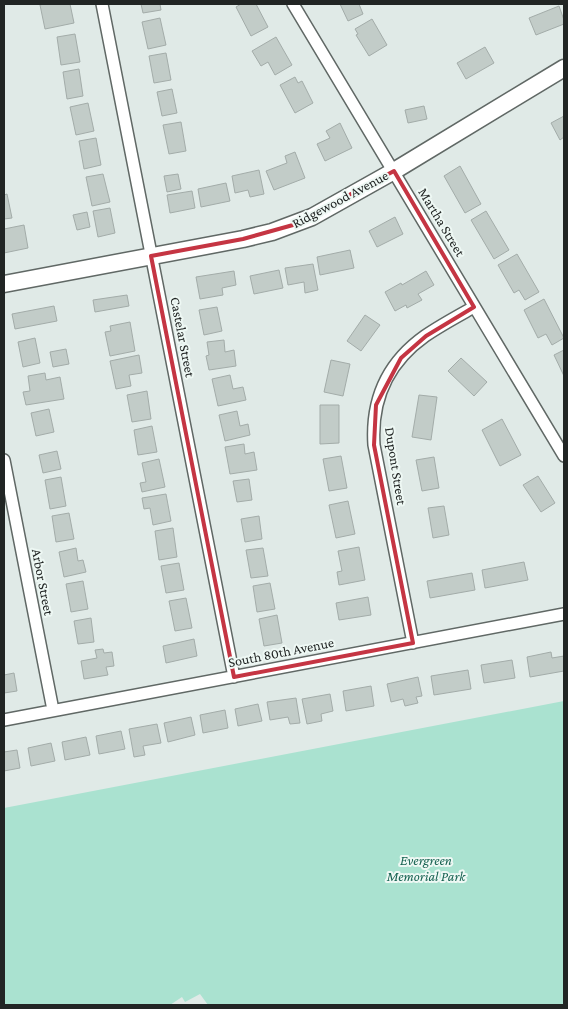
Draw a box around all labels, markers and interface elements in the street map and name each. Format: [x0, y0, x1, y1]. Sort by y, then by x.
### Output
street label: Ridgewood Avenue [289, 167, 391, 231]
street label: Martha Street [415, 185, 469, 259]
street label: Castelar Street [167, 296, 199, 379]
street label: Dupont Street [382, 426, 410, 506]
street label: Arbor Street [29, 547, 57, 617]
street label: South 80th Avenue [227, 634, 335, 670]
park label: Evergreen Memorial Park [386, 852, 466, 884]

